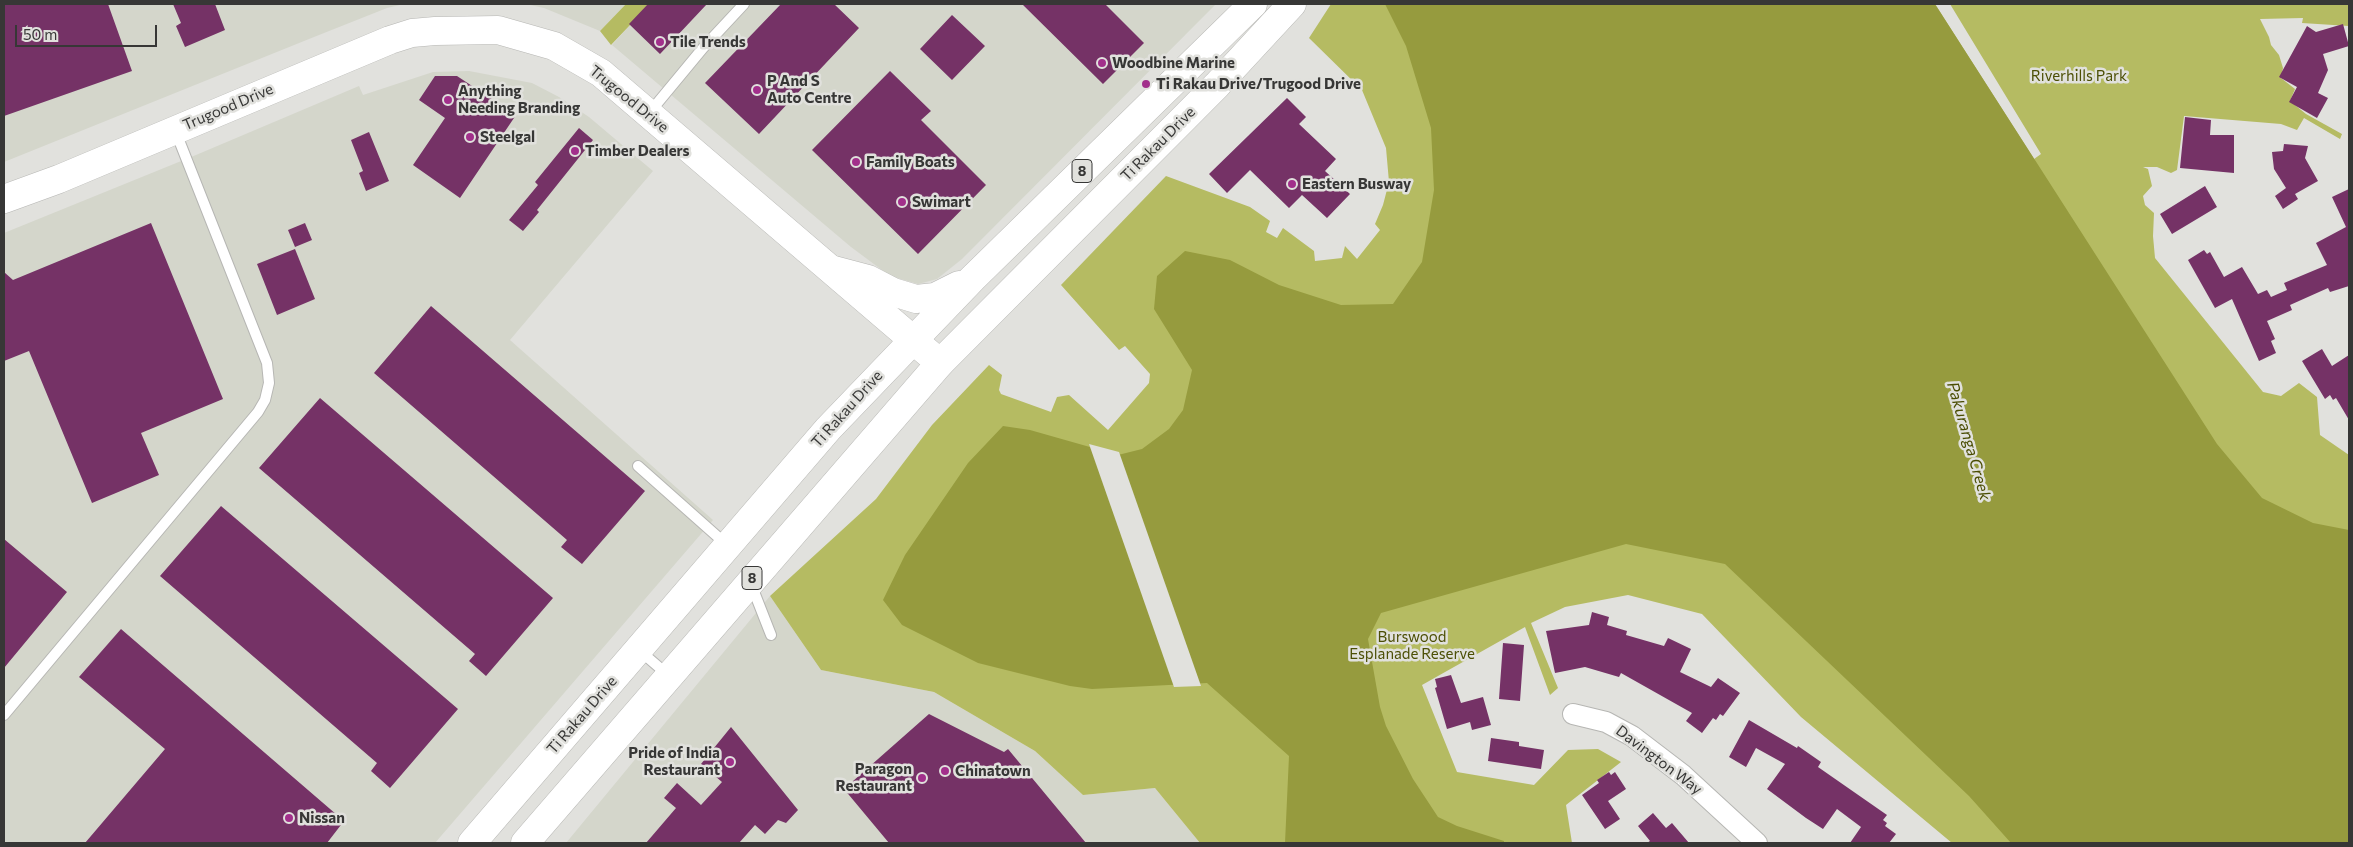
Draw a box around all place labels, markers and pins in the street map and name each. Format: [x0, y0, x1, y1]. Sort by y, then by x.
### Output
place label: Tile Trends [670, 33, 746, 51]
marker: Tile Trends [654, 36, 666, 48]
place label: Woodbine Marine [1112, 54, 1235, 72]
marker: Woodbine Marine [1096, 57, 1108, 69]
place label: P And S Auto Centre [767, 72, 851, 107]
place label: Ti Rakau Drive/Trugood Drive [1156, 75, 1361, 93]
marker: Ti Rakau Drive/Trugood Drive [1140, 78, 1152, 90]
place label: Anything Needing Branding [458, 82, 580, 117]
marker: P And S Auto Centre [751, 84, 763, 96]
marker: Anything Needing Branding [442, 94, 454, 106]
place label: Steelgal [480, 128, 535, 146]
marker: Steelgal [464, 131, 476, 143]
place label: Timber Dealers [585, 142, 690, 160]
marker: Timber Dealers [569, 145, 581, 157]
place label: Family Boats [866, 153, 955, 171]
marker: Family Boats [850, 156, 862, 168]
place label: Eastern Busway [1302, 175, 1411, 193]
marker: Eastern Busway [1286, 178, 1298, 190]
place label: Swimart [912, 193, 971, 211]
marker: Swimart [896, 196, 908, 208]
place label: Pride of India Restaurant [628, 744, 720, 779]
marker: Pride of India Restaurant [724, 756, 736, 768]
place label: Paragon Restaurant [836, 760, 912, 795]
place label: Chinatown [955, 762, 1031, 780]
marker: Chinatown [939, 765, 951, 777]
marker: Paragon Restaurant [916, 772, 928, 784]
place label: Nissan [299, 809, 345, 827]
marker: Nissan [283, 812, 295, 824]

